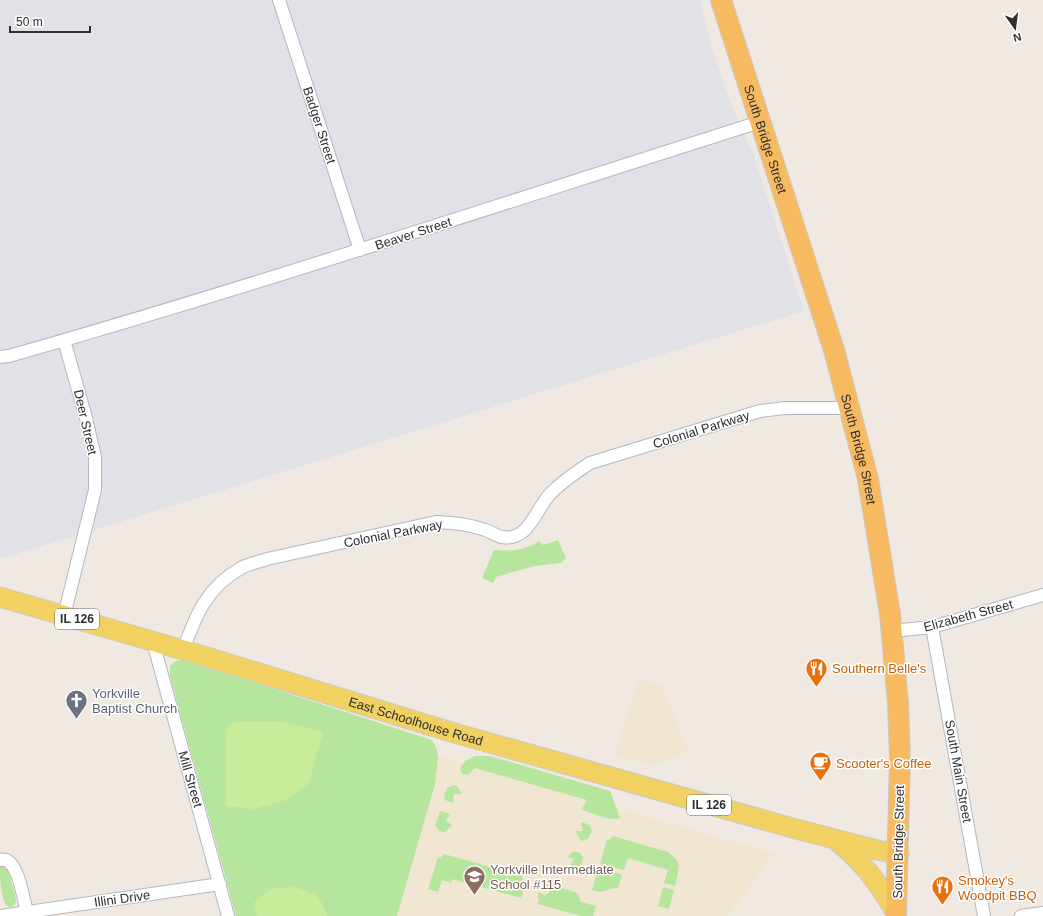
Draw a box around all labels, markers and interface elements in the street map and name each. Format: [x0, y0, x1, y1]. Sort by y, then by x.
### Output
scale bar [10, 8, 90, 34]
north arrow [995, 8, 1035, 48]
text: 50 m [16, 15, 43, 29]
text: N [1012, 31, 1023, 44]
street label: South Bridge Street [741, 83, 790, 196]
street label: Badger Street [300, 85, 339, 166]
street label: Beaver Street [373, 214, 454, 253]
street label: Deer Street [71, 388, 100, 457]
street label: South Bridge Street [838, 392, 879, 506]
street label: Colonial Parkway [651, 407, 752, 451]
street label: Colonial Parkway [342, 516, 444, 550]
street label: Elizabeth Street [922, 596, 1015, 635]
road number: IL 126 [55, 609, 99, 629]
restaurant icon: Southern Belle's [803, 655, 829, 688]
place label: Southern Belle's [832, 661, 927, 676]
place label: Yorkville Baptist Church [92, 686, 177, 716]
church icon: Yorkville Baptist Church [63, 687, 89, 720]
street label: East Schoolhouse Road [347, 694, 485, 749]
street label: South Main Street [942, 719, 975, 824]
street label: Mill Street [175, 749, 206, 809]
cafe icon: Scooter's Coffee [807, 750, 833, 783]
place label: Scooter's Coffee [836, 756, 931, 771]
street label: South Bridge Street [890, 785, 907, 899]
road number: IL 126 [687, 795, 731, 815]
place label: Yorkville Intermediate School #115 [490, 862, 614, 892]
school or university icon: Yorkville Intermediate School #115 [462, 863, 488, 896]
place label: Smokey's Woodpit BBQ [958, 873, 1037, 903]
restaurant icon: Smokey's Woodpit BBQ [930, 874, 956, 907]
street label: Illini Drive [93, 887, 151, 910]

